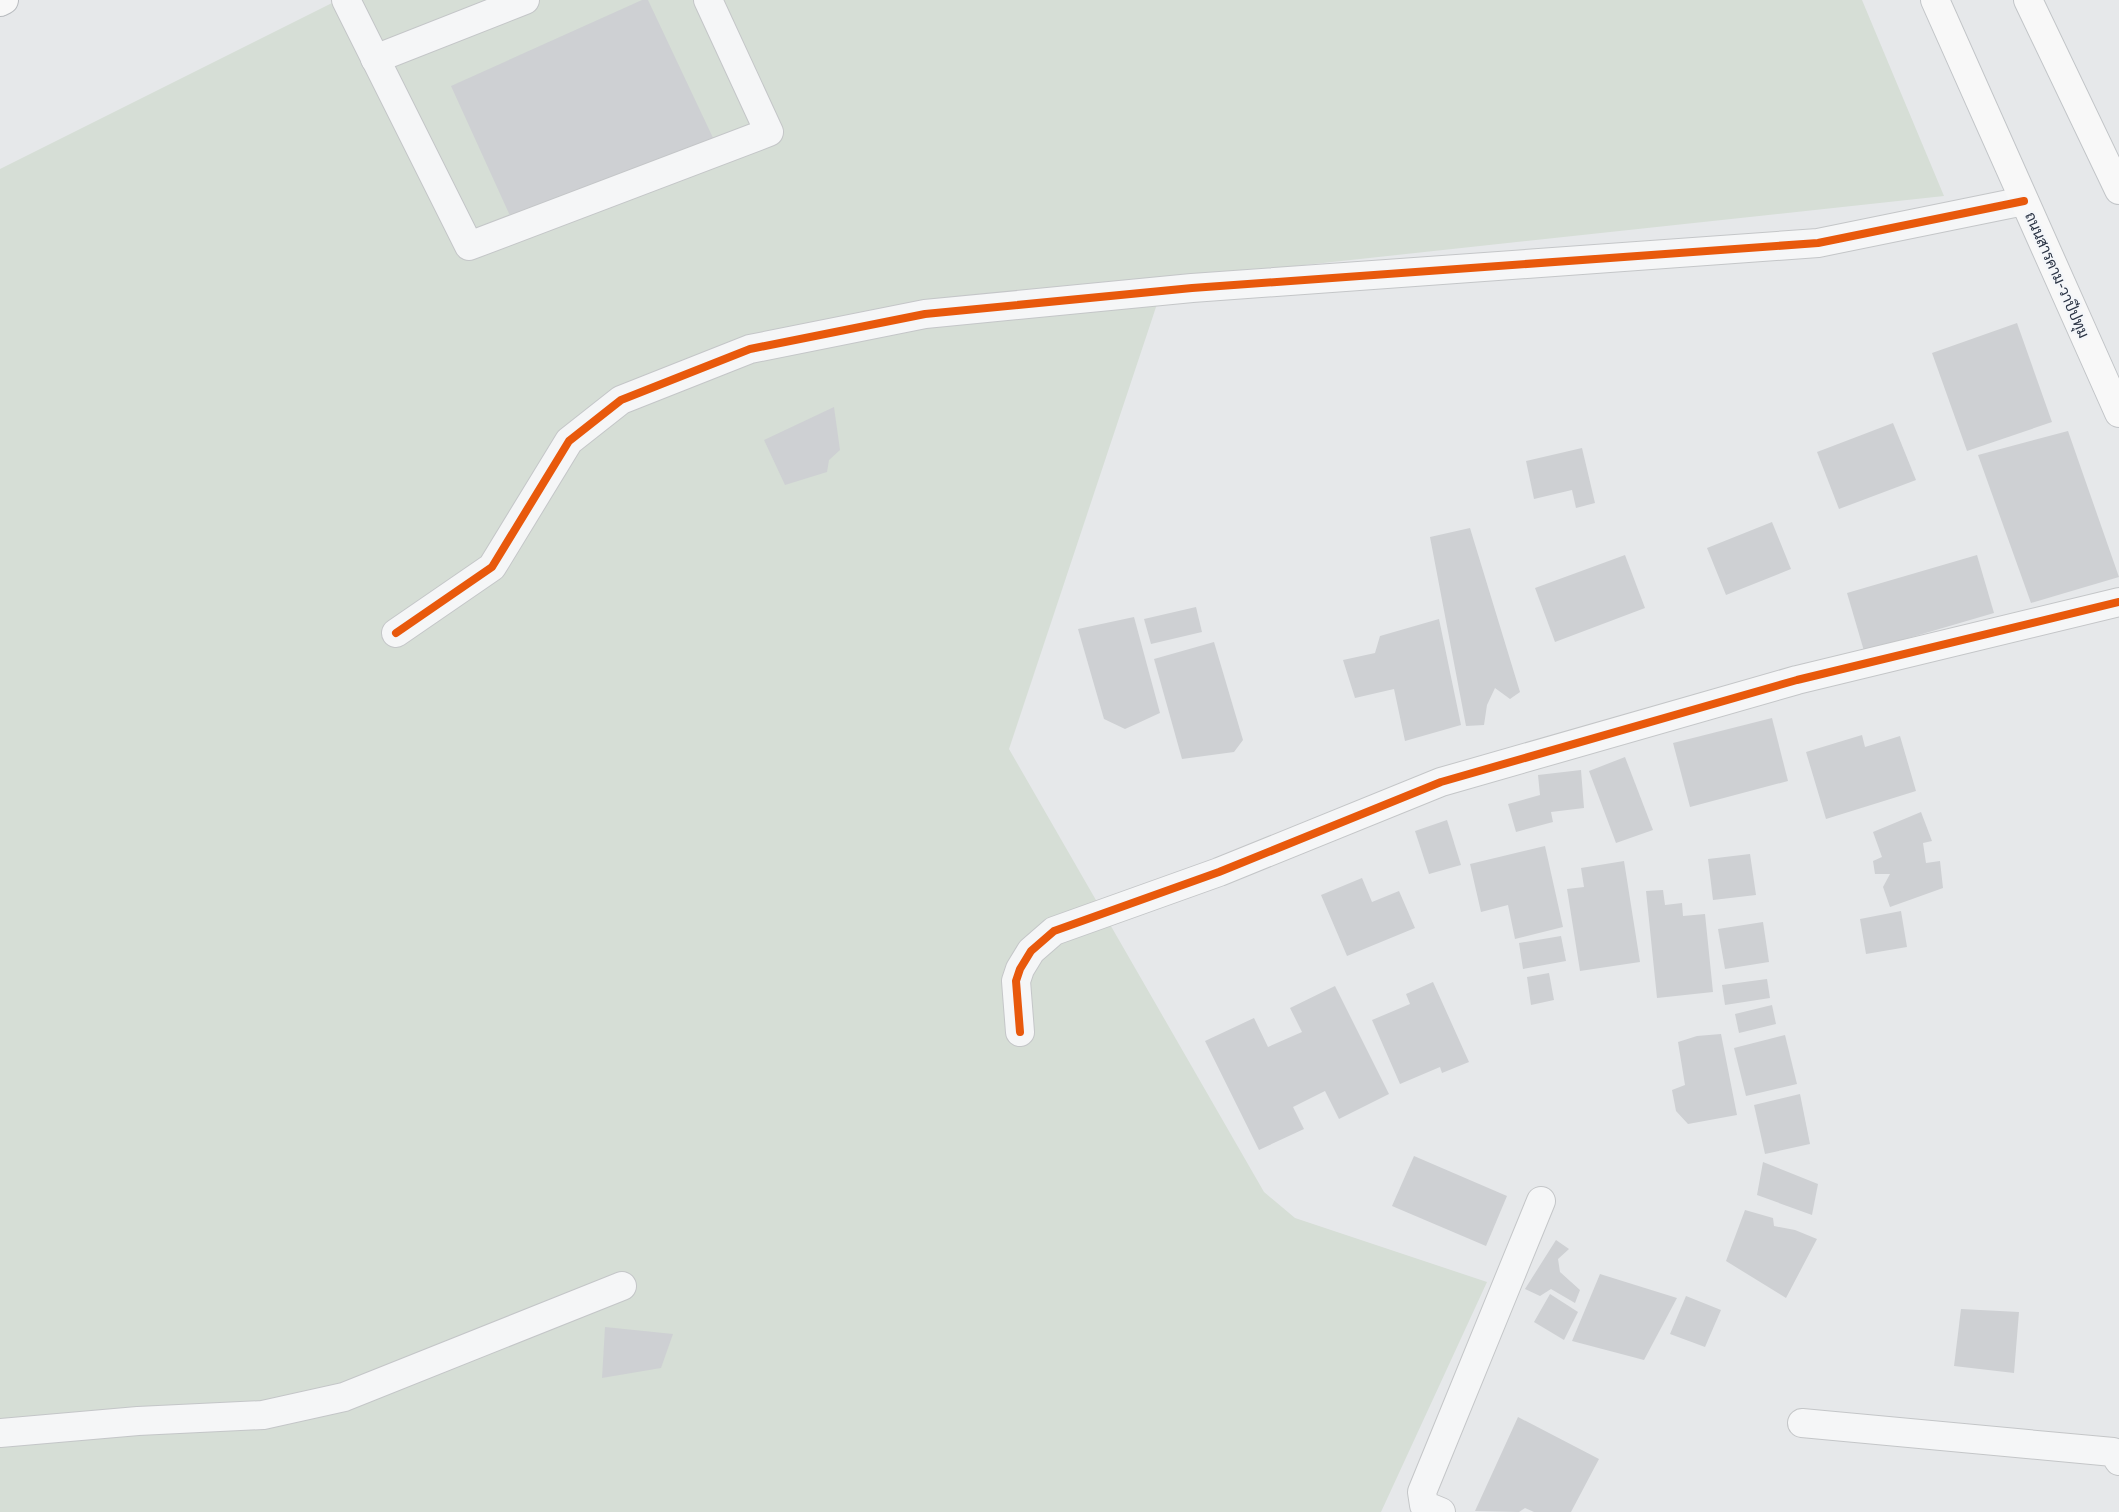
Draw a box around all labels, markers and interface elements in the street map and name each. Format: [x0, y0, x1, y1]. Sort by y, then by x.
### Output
street label: ถนนสารคาม-วาปีปทุม [2019, 209, 2094, 342]

